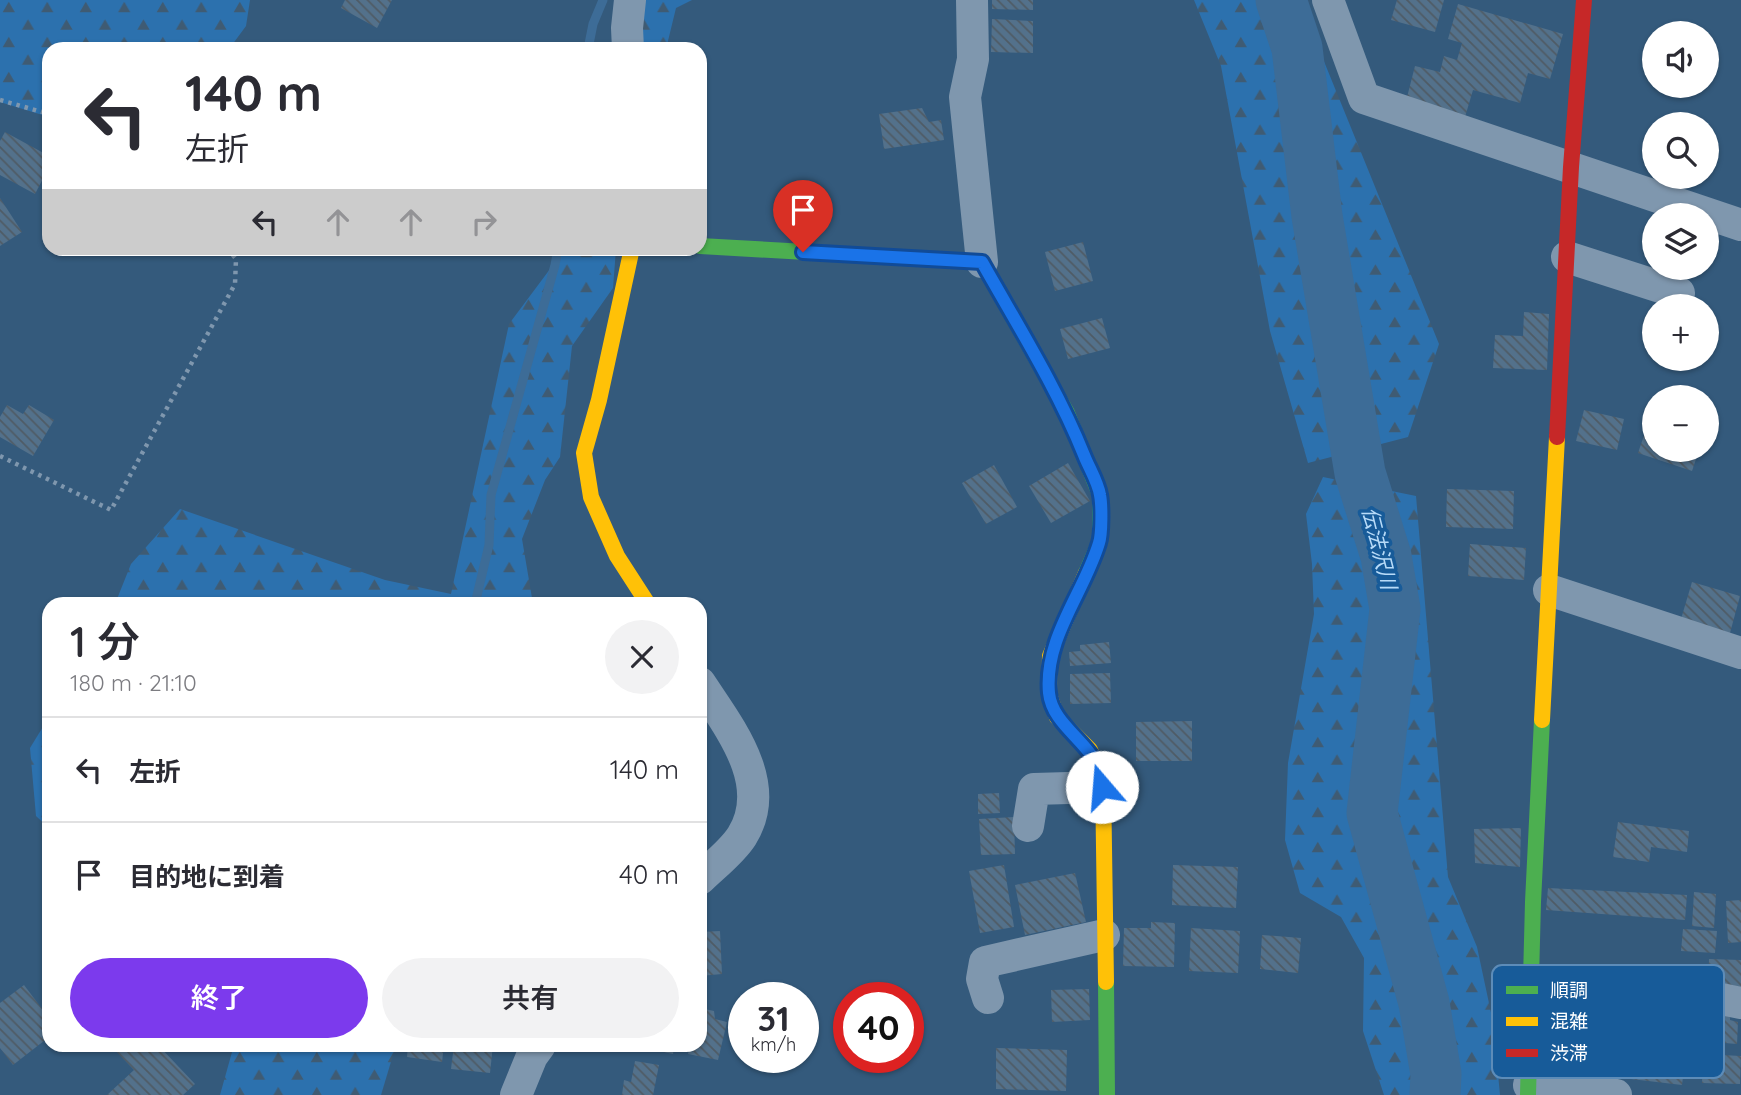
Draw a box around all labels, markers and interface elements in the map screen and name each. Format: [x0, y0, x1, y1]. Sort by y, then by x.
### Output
map controls [1642, 21, 1719, 462]
button: sound [1642, 21, 1719, 98]
text: 140 m [185, 62, 322, 123]
icon: left [70, 70, 161, 161]
button: search [1642, 112, 1719, 189]
text: 左折 [185, 128, 249, 168]
pin [773, 180, 833, 252]
icon: arrive [784, 191, 822, 229]
icon: left [246, 203, 284, 241]
icon: ahead [319, 203, 357, 241]
icon: ahead [392, 203, 430, 241]
icon: right [465, 203, 503, 241]
button: layers [1642, 203, 1719, 280]
button: + [1642, 294, 1719, 371]
button: − [1642, 385, 1719, 462]
water label: 伝法沢川 [1357, 504, 1403, 594]
text: 1 分 [70, 615, 140, 668]
button: close [605, 620, 679, 694]
text: 180 m · 21:10 [70, 668, 197, 697]
position arrow [1065, 750, 1139, 824]
icon: left [70, 751, 108, 789]
text: 140 m [610, 753, 679, 786]
text: 左折 [129, 755, 181, 788]
icon: arrive [70, 856, 108, 894]
text: 40 m [619, 858, 679, 891]
text: 目的地に到着 [129, 860, 285, 893]
button: 終了 [70, 958, 368, 1038]
button: 共有 [382, 958, 679, 1038]
legend [1492, 965, 1724, 1078]
text: 順調 [1550, 978, 1588, 1002]
speed limit sign: 40 [833, 982, 924, 1073]
text: 31 [757, 996, 790, 1040]
text: 混雑 [1550, 1009, 1588, 1033]
text: km/h [751, 1033, 796, 1056]
text: 渋滞 [1550, 1041, 1588, 1065]

